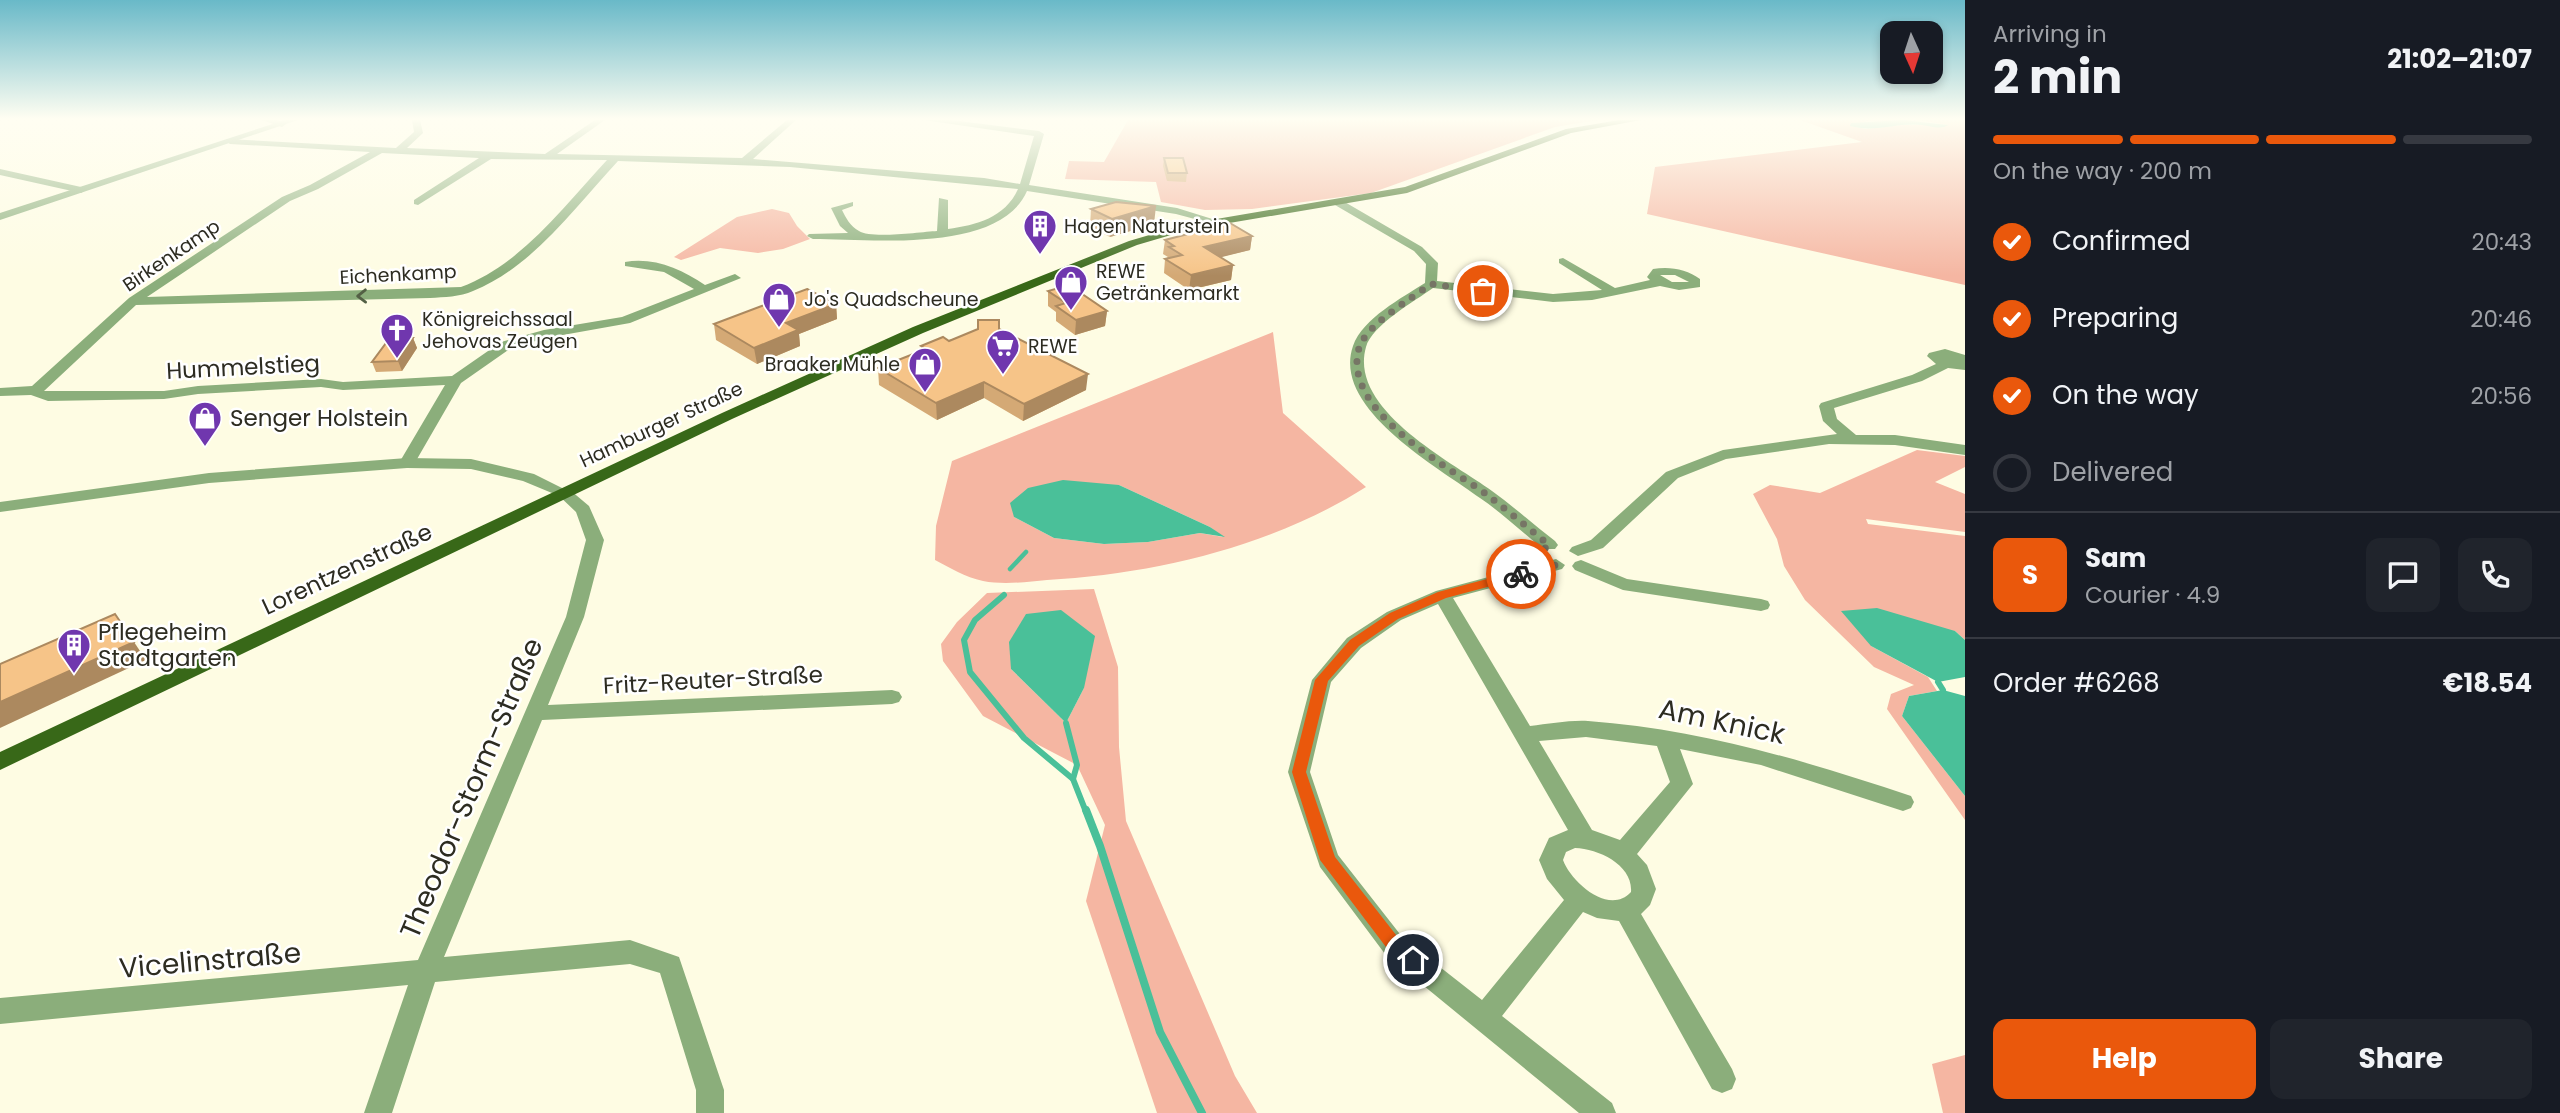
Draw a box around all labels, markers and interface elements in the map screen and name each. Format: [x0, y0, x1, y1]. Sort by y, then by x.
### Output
text: Arriving in [1993, 18, 2107, 50]
north arrow [1880, 21, 1942, 84]
map controls [1880, 21, 1943, 84]
text: 21:02–21:07 [2387, 41, 2532, 77]
text: 2 min [1993, 45, 2122, 109]
text: On the way · 200 m [1993, 155, 2212, 187]
building icon: Hagen Naturstein [1021, 207, 1059, 256]
street label: Birkenkamp [117, 213, 225, 298]
place label: Hagen Naturstein [1064, 213, 1230, 240]
icon: check [1993, 223, 2031, 261]
text: Confirmed [2052, 223, 2190, 259]
text: 20:43 [2471, 226, 2532, 258]
street label: Eichenkamp [339, 258, 457, 291]
place label: REWE Getränkemarkt [1096, 258, 1239, 307]
pin [1453, 261, 1513, 321]
shop icon: REWE Getränkemarkt [1052, 263, 1090, 312]
icon: bag [1464, 272, 1502, 310]
shop icon: Jo's Quadscheune [760, 280, 798, 329]
place label: Jo's Quadscheune [804, 286, 979, 313]
one-way arrow [356, 288, 367, 304]
icon: check [1993, 300, 2031, 338]
text: Preparing [2052, 300, 2178, 336]
text: 20:46 [2470, 303, 2532, 335]
place label: Königreichssaal Jehovas Zeugen [422, 306, 578, 355]
church icon: Königreichssaal Jehovas Zeugen [378, 311, 416, 360]
supermarket icon: REWE [984, 327, 1022, 376]
place label: REWE [1028, 333, 1078, 360]
shop icon: Braaker Mühle [906, 345, 944, 394]
street label: Hummelstieg [165, 347, 321, 387]
place label: Braaker Mühle [765, 351, 900, 378]
street label: Hamburger Straße [575, 375, 747, 474]
icon: check [1993, 377, 2031, 415]
text: On the way [2052, 377, 2199, 413]
text: 20:56 [2470, 380, 2532, 412]
shop icon: Senger Holstein [186, 399, 224, 448]
place label: Senger Holstein [230, 402, 408, 434]
text: Delivered [2052, 454, 2173, 490]
street label: Lorentzenstraße [257, 516, 437, 622]
button: chat [2366, 538, 2440, 612]
button: phone [2458, 538, 2532, 612]
courier [1486, 539, 1556, 609]
text: Sam [2085, 540, 2146, 576]
icon: bike [1502, 555, 1540, 593]
text: S [2022, 557, 2038, 593]
text: Courier · 4.9 [2085, 579, 2220, 611]
place label: Pflegeheim Stadtgarten [98, 616, 236, 674]
building icon: Pflegeheim Stadtgarten [55, 626, 93, 675]
street label: Theodor-Storm-Straße [390, 632, 552, 944]
street label: Fritz-Reuter-Straße [602, 658, 824, 702]
text: Order #6268 [1993, 665, 2160, 701]
text: €18.54 [2443, 665, 2532, 701]
street label: Am Knick [1655, 689, 1789, 754]
pin [1383, 930, 1443, 990]
street label: Vicelinstraße [117, 933, 303, 988]
icon: home [1394, 941, 1432, 979]
button: Help [1993, 1019, 2256, 1099]
button: Share [2270, 1019, 2532, 1099]

